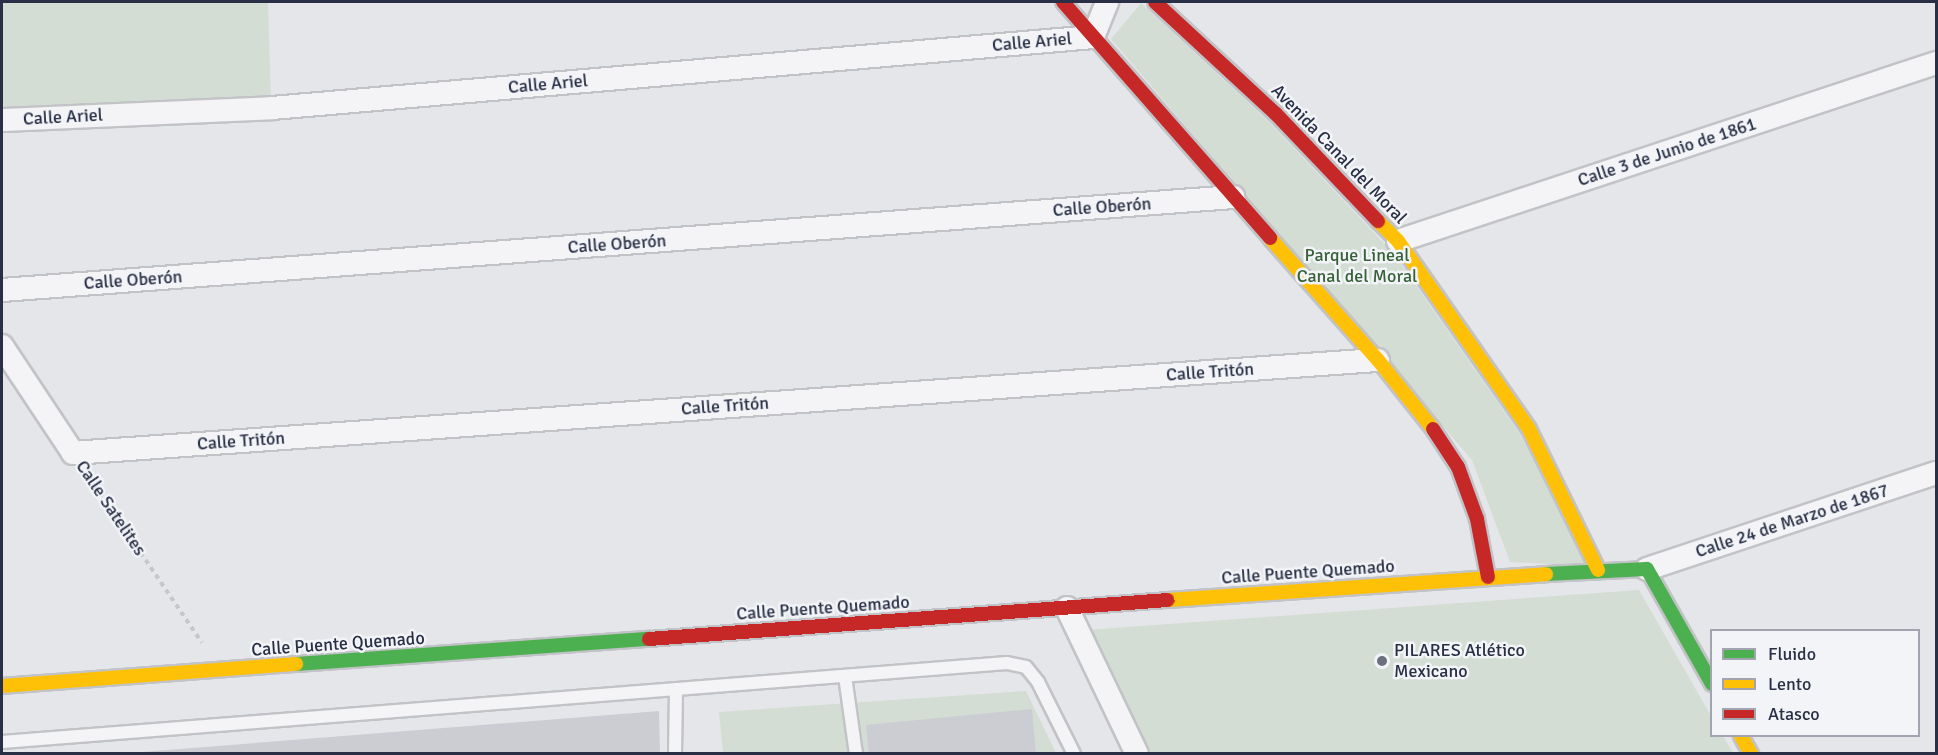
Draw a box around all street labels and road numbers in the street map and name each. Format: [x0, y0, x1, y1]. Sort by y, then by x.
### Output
street label: Calle Ariel [991, 28, 1073, 56]
street label: Calle Ariel [507, 70, 589, 98]
street label: Avenida Canal del Moral [1267, 80, 1411, 228]
street label: Calle Ariel [22, 104, 104, 130]
street label: Calle 3 de Junio de 1861 [1575, 113, 1759, 191]
street label: Calle Oberón [1052, 193, 1152, 221]
street label: Calle Oberón [567, 230, 667, 258]
street label: Calle Oberón [83, 266, 183, 294]
street label: Calle Tritón [1165, 358, 1255, 386]
street label: Calle Tritón [680, 392, 770, 420]
street label: Calle Tritón [196, 427, 286, 455]
street label: Calle Satelites [71, 456, 151, 560]
street label: Calle 24 de Marzo de 1867 [1693, 480, 1891, 562]
street label: Calle Puente Quemado [1221, 555, 1395, 589]
street label: Calle Puente Quemado [736, 591, 910, 625]
street label: Calle Puente Quemado [251, 627, 425, 661]

